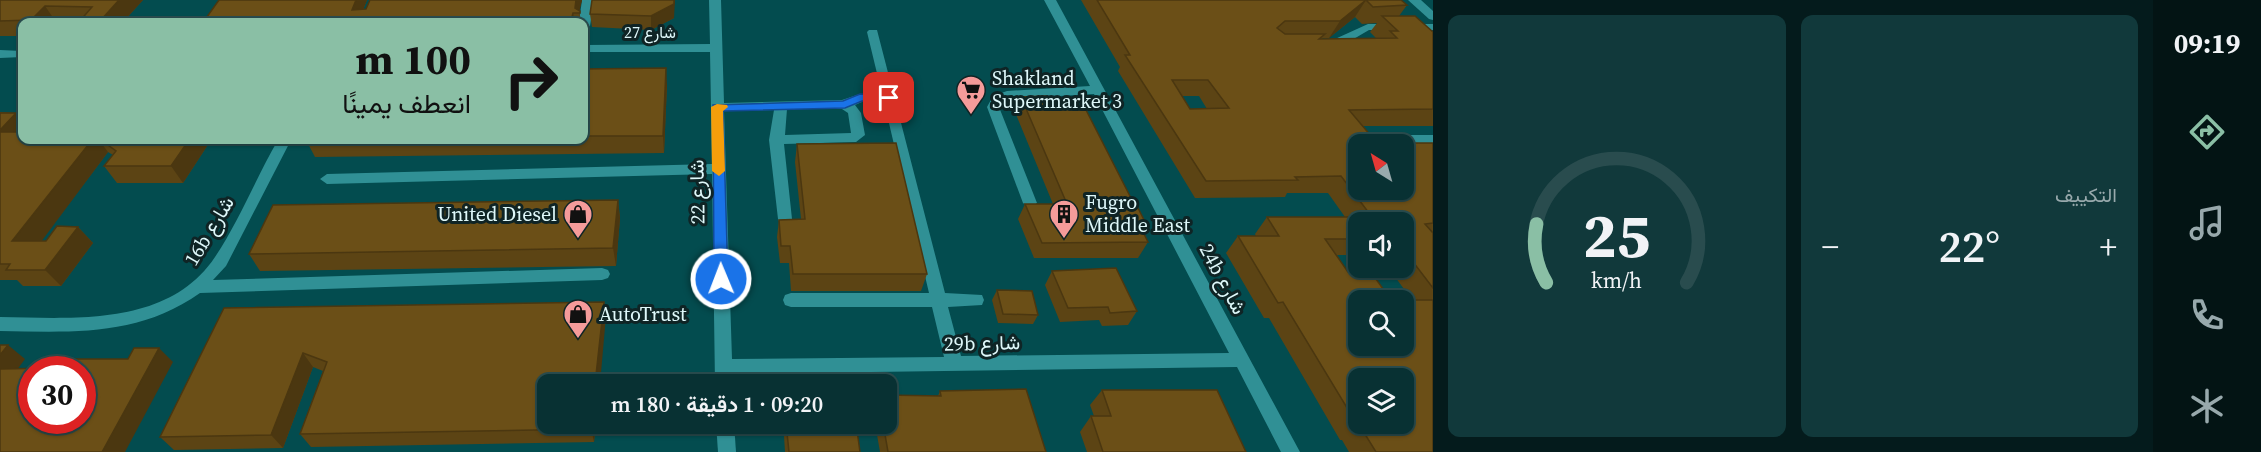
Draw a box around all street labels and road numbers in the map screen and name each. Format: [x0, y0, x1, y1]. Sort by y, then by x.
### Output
street label: شارع 27 [624, 21, 676, 44]
street label: شارع 22 [682, 159, 712, 225]
street label: 16b شارع [177, 191, 241, 271]
street label: 24b شارع [1193, 239, 1253, 319]
street label: 29b شارع [944, 328, 1020, 358]

